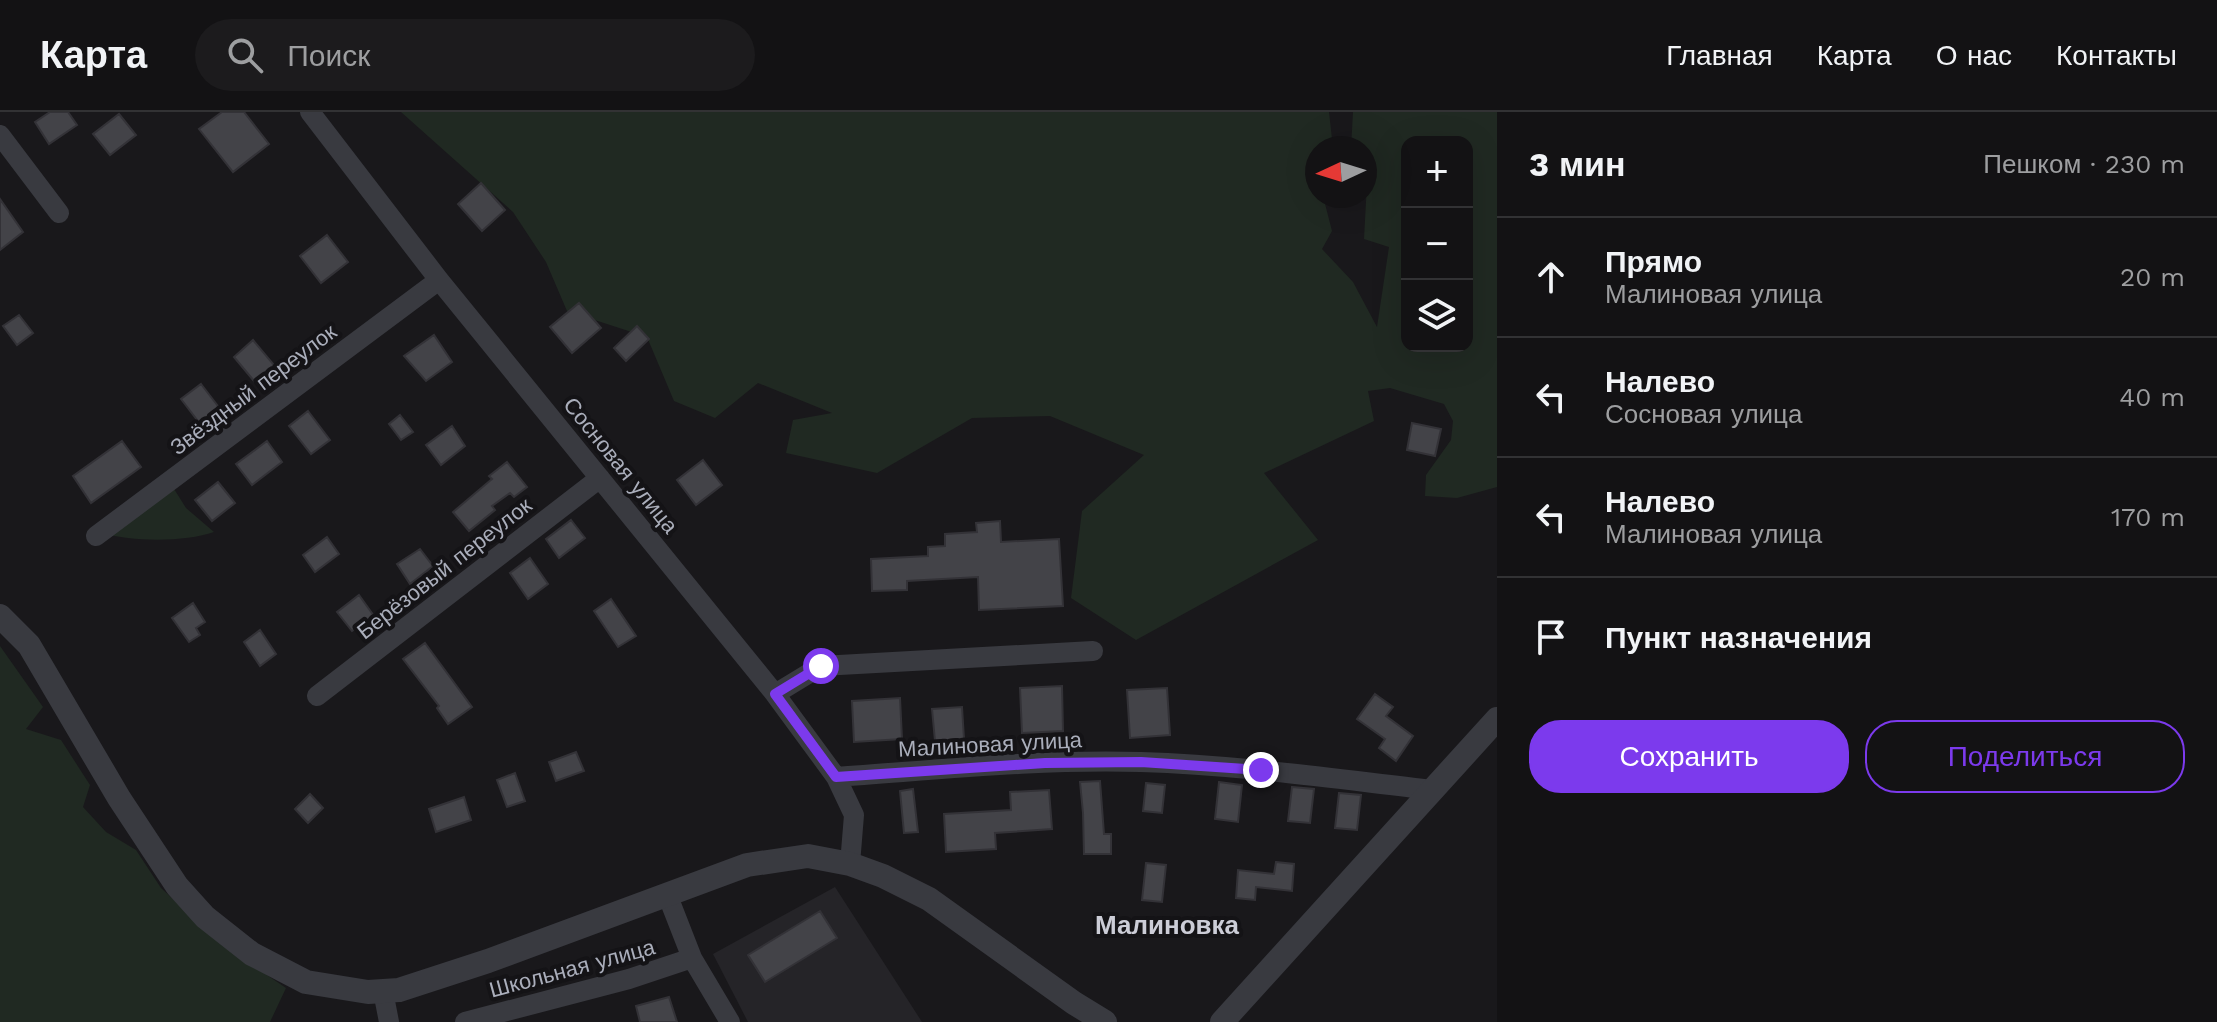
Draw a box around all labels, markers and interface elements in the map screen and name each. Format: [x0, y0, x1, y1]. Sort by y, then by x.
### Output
search box [195, 19, 755, 91]
text: Карта [40, 33, 147, 77]
icon: search [223, 33, 267, 77]
text: Поиск [287, 38, 370, 73]
text: Главная [1666, 39, 1773, 72]
text: Карта [1817, 39, 1892, 72]
text: О нас [1936, 39, 2012, 72]
text: Контакты [2056, 39, 2177, 72]
north arrow [1305, 136, 1377, 208]
map controls [1401, 136, 1473, 352]
button: + [1401, 136, 1473, 208]
text: 3 мин [1529, 144, 1625, 184]
text: Пешком · 230 m [1983, 149, 2185, 179]
button: − [1401, 208, 1473, 280]
text: Прямо [1605, 244, 1702, 279]
icon: ahead [1529, 255, 1573, 299]
text: 20 m [2120, 262, 2185, 292]
text: Малиновая улица [1605, 279, 1822, 309]
button: layers [1401, 280, 1473, 352]
street label: Звёздный переулок [165, 319, 341, 460]
text: Налево [1605, 364, 1715, 399]
icon: left [1529, 375, 1573, 419]
text: 40 m [2119, 382, 2185, 412]
street label: Сосновая улица [558, 393, 683, 539]
text: Сосновая улица [1605, 399, 1802, 429]
text: Налево [1605, 484, 1715, 519]
street label: Берёзовый переулок [352, 492, 537, 644]
icon: left [1529, 495, 1573, 539]
text: 170 m [2111, 502, 2185, 532]
text: Малиновая улица [1605, 519, 1822, 549]
icon: arrive [1529, 615, 1573, 659]
text: Пункт назначения [1605, 620, 1872, 655]
route start [803, 648, 839, 684]
button: Сохранить [1529, 720, 1849, 793]
button: Поделиться [1865, 720, 2185, 793]
street label: Малиновая улица [898, 727, 1083, 762]
route end [1243, 752, 1279, 788]
district label: Малиновка [1095, 910, 1240, 940]
street label: Школьная улица [487, 934, 658, 1003]

